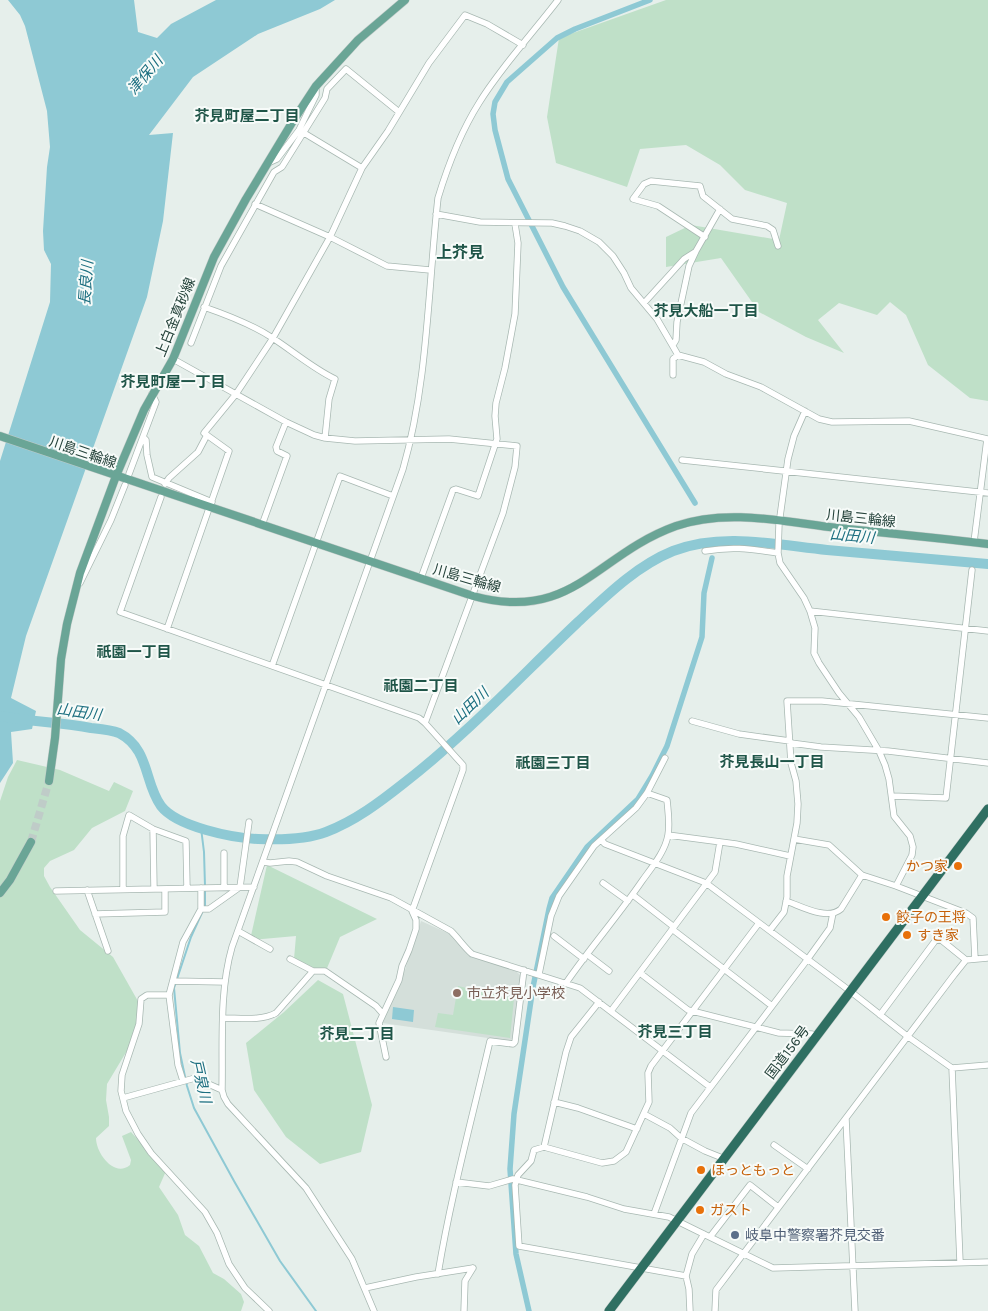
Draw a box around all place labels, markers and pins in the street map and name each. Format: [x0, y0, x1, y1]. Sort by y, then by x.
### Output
place label: かつ家 [906, 858, 948, 875]
marker: かつ家 [952, 860, 964, 872]
place label: 餃子の王将 [896, 909, 966, 926]
marker: 餃子の王将 [880, 911, 892, 923]
place label: すき家 [917, 927, 959, 944]
marker: すき家 [901, 929, 913, 941]
place label: 市立芥見小学校 [467, 985, 565, 1002]
marker: 市立芥見小学校 [451, 987, 463, 999]
place label: ほっともっと [711, 1162, 795, 1179]
marker: ほっともっと [695, 1164, 707, 1176]
place label: ガスト [710, 1202, 752, 1219]
marker: ガスト [694, 1204, 706, 1216]
place label: 岐阜中警察署芥見交番 [745, 1227, 885, 1244]
marker: 岐阜中警察署芥見交番 [729, 1229, 741, 1241]

